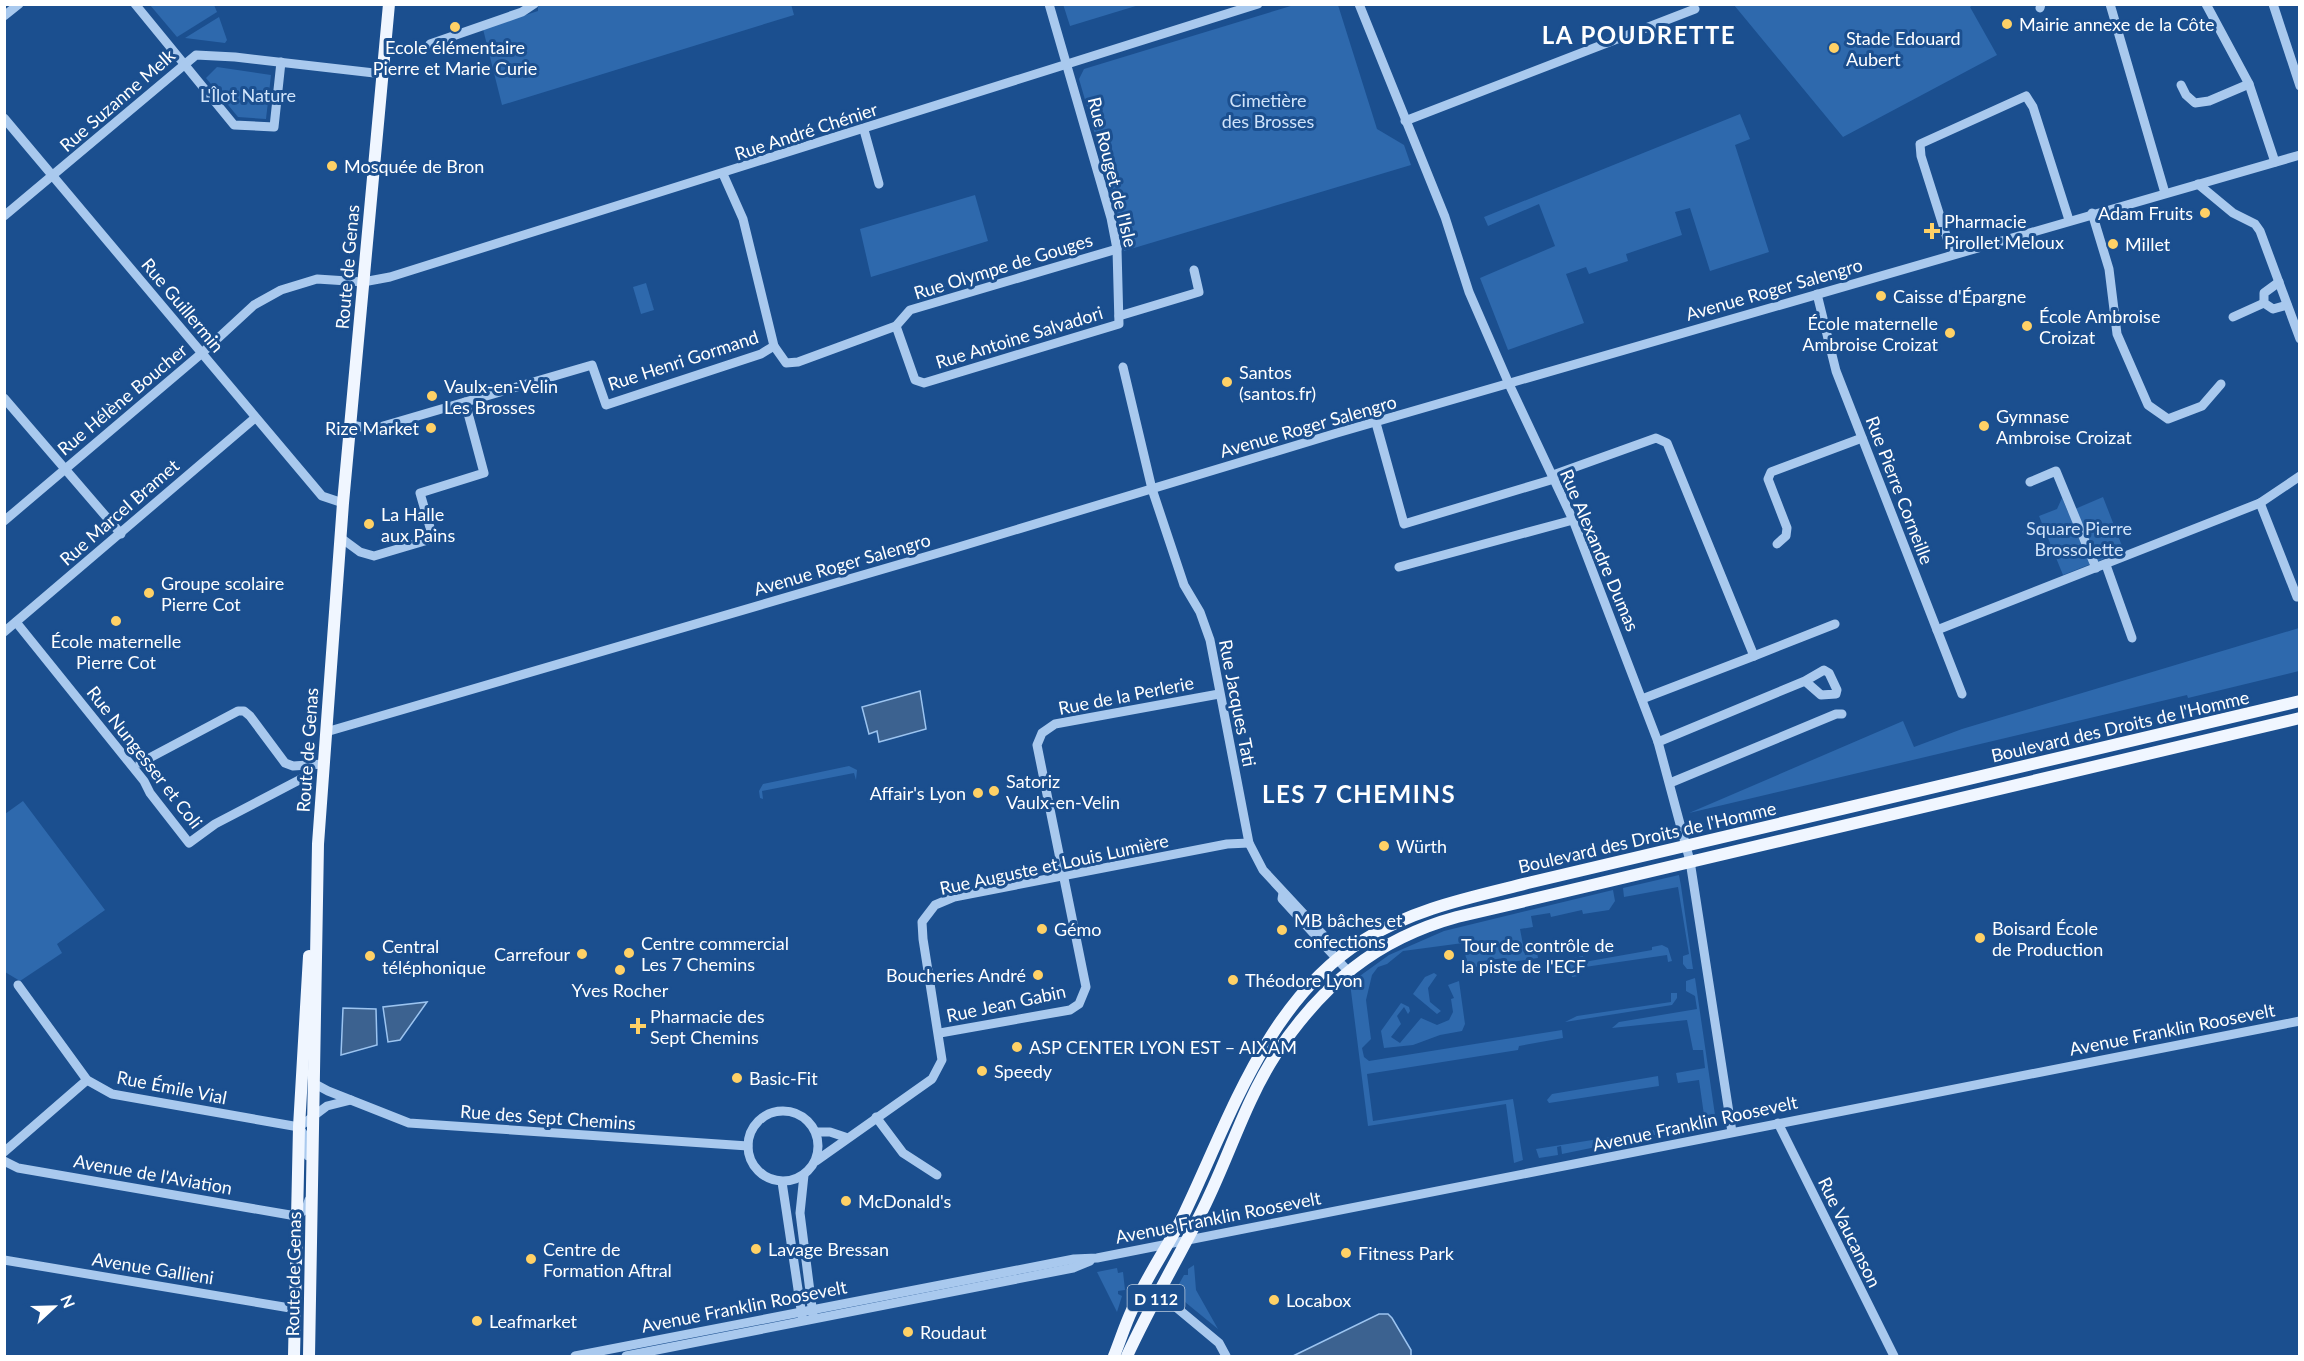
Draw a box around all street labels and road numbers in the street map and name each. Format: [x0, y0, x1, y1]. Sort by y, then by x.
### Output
street label: Rue Suzanne Melk [55, 43, 180, 156]
street label: Rue Rouget de l'Isle [1084, 95, 1142, 249]
street label: Rue André Chénier [732, 97, 881, 164]
street label: Route de Genas [331, 204, 363, 330]
street label: Rue Olympe de Gouges [911, 228, 1095, 304]
street label: Rue Guillermin [137, 253, 229, 357]
street label: Avenue Roger Salengro [1683, 253, 1865, 325]
street label: Rue Antoine Salvadori [933, 301, 1105, 373]
street label: Rue Henri Gormand [605, 325, 761, 395]
street label: Rue Hélène Boucher [53, 338, 192, 460]
street label: Avenue Roger Salengro [1217, 390, 1399, 462]
street label: Rue Pierre Corneille [1862, 413, 1938, 567]
street label: Rue Marcel Bramet [55, 454, 184, 570]
street label: Rue Alexandre Dumas [1556, 466, 1644, 634]
street label: Avenue Roger Salengro [751, 528, 933, 600]
street label: Rue Jacques Tati [1215, 638, 1261, 768]
street label: Rue de la Perlerie [1056, 671, 1196, 719]
street label: Rue Nungesser et Coli [83, 681, 207, 833]
street label: Boulevard des Droits de l'Homme [1989, 686, 2251, 766]
street label: Route de Genas [292, 687, 322, 813]
street label: Boulevard des Droits de l'Homme [1516, 797, 1778, 877]
street label: Rue Auguste et Louis Lumière [938, 829, 1170, 899]
street label: Rue Jean Gabin [944, 980, 1068, 1026]
street label: Avenue Franklin Roosevelt [2067, 998, 2277, 1060]
street label: Rue Émile Vial [115, 1066, 229, 1108]
street label: Avenue Franklin Roosevelt [1591, 1090, 1800, 1155]
street label: Rue des Sept Chemins [460, 1100, 637, 1134]
street label: Avenue de l'Aviation [72, 1149, 234, 1199]
street label: Rue Vaucanson [1814, 1173, 1886, 1291]
street label: Avenue Franklin Roosevelt [1113, 1186, 1323, 1248]
street label: Route de Genas [281, 1211, 305, 1337]
street label: Avenue Gallieni [91, 1248, 215, 1288]
street label: Avenue Franklin Roosevelt [639, 1275, 849, 1337]
road number: D 112 [1128, 1285, 1184, 1311]

